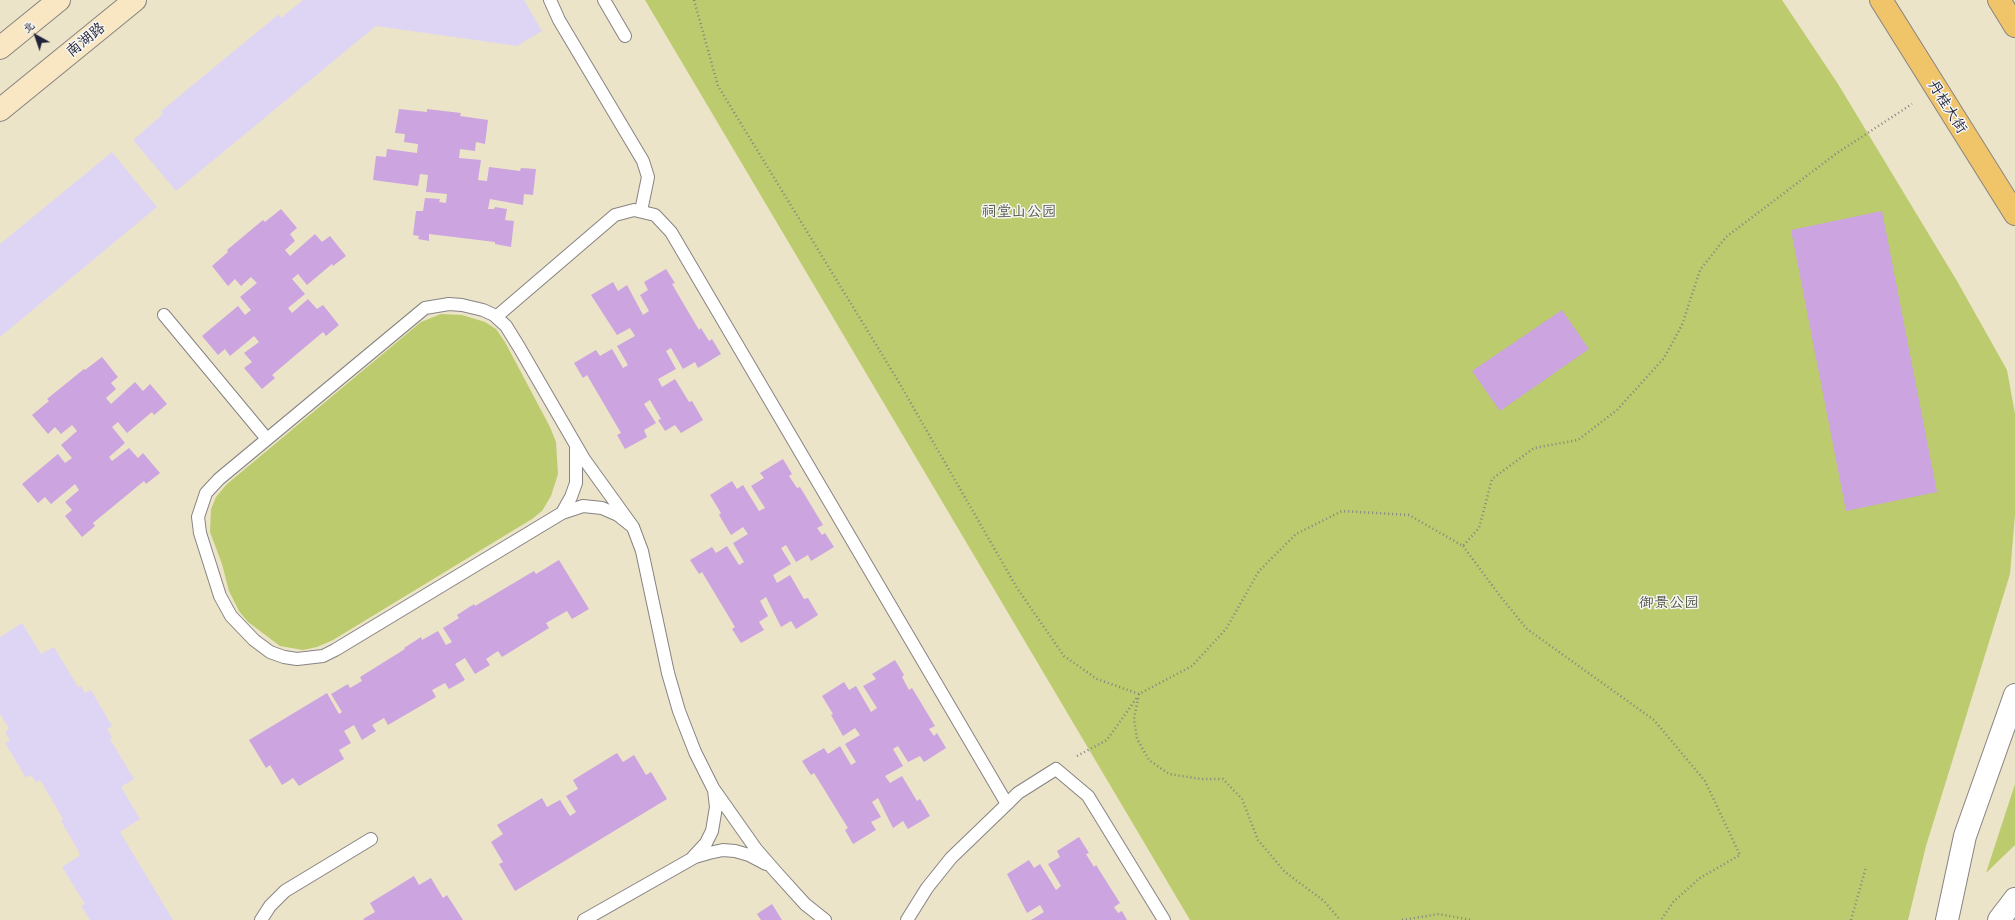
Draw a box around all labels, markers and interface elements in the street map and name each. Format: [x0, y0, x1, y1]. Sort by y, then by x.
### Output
north arrow [16, 16, 56, 56]
text: 北 [20, 18, 37, 36]
street label: 南湖路 [63, 19, 109, 61]
street label: 丹桂大街 [1923, 77, 1971, 137]
park label: 祠堂山公园 [982, 203, 1056, 221]
park label: 御景公园 [1639, 594, 1699, 612]

